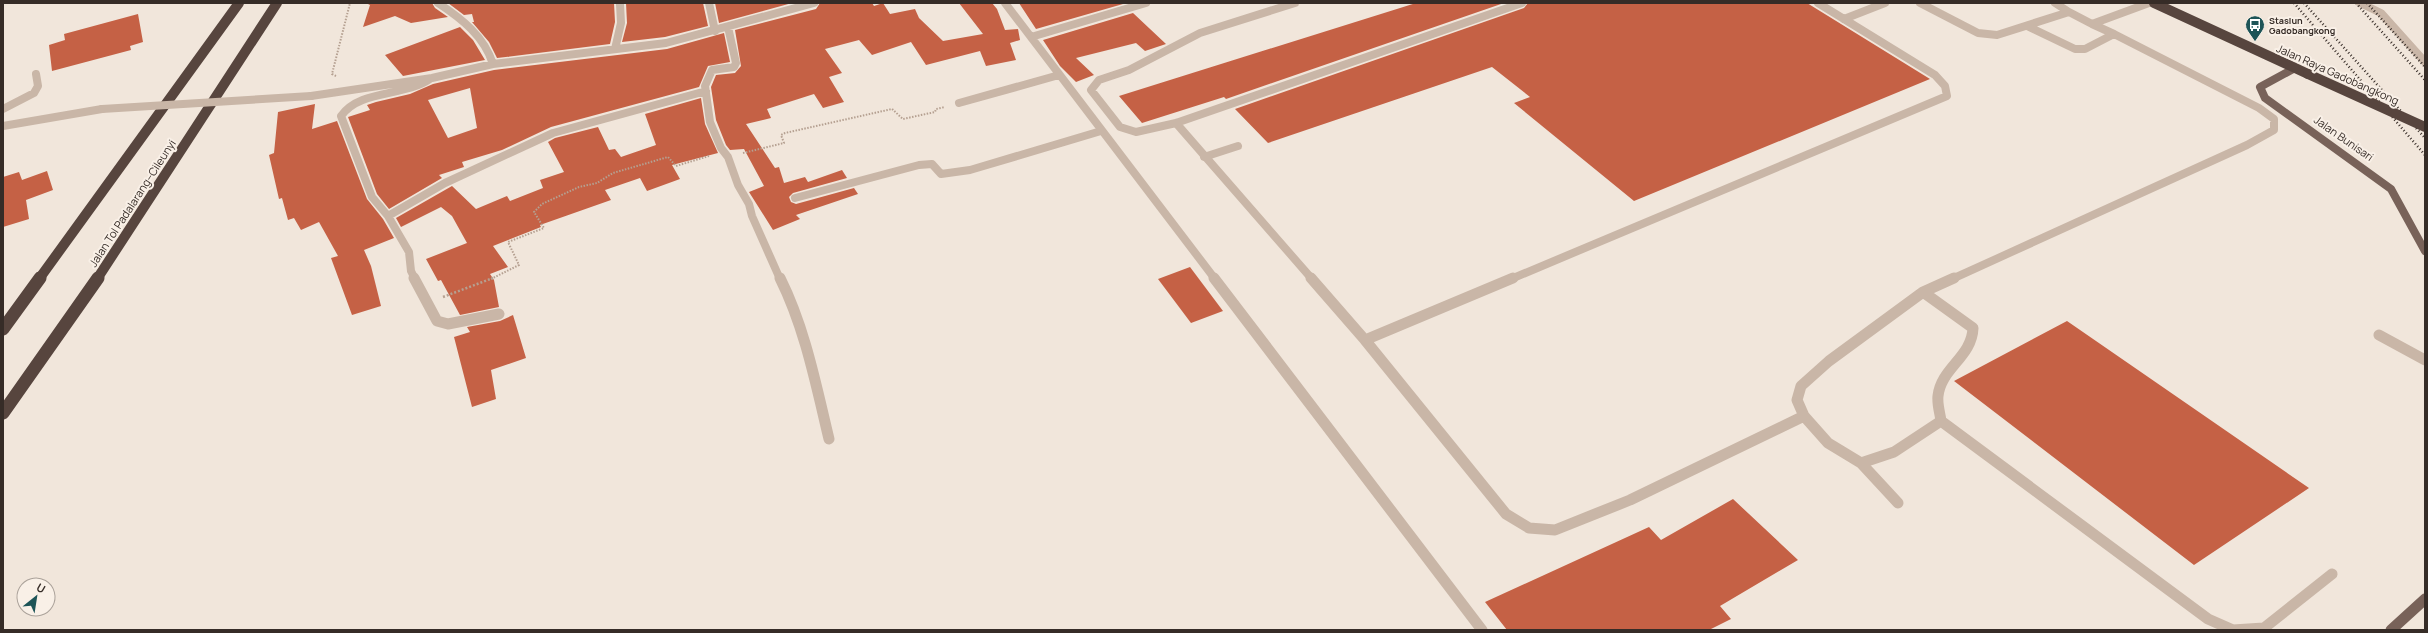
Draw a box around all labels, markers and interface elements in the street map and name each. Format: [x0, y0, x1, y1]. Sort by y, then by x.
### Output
bus stop icon: Stasiun Gadobangkong [2244, 14, 2266, 42]
place label: Stasiun Gadobangkong [2269, 14, 2335, 37]
street label: Jalan Raya Gadobangkong [2274, 40, 2402, 108]
street label: Jalan Bunisari [2311, 112, 2377, 164]
street label: Jalan Tol Padalarang–Cileunyi [85, 136, 179, 270]
north arrow [16, 577, 56, 617]
text: U [34, 579, 48, 596]

